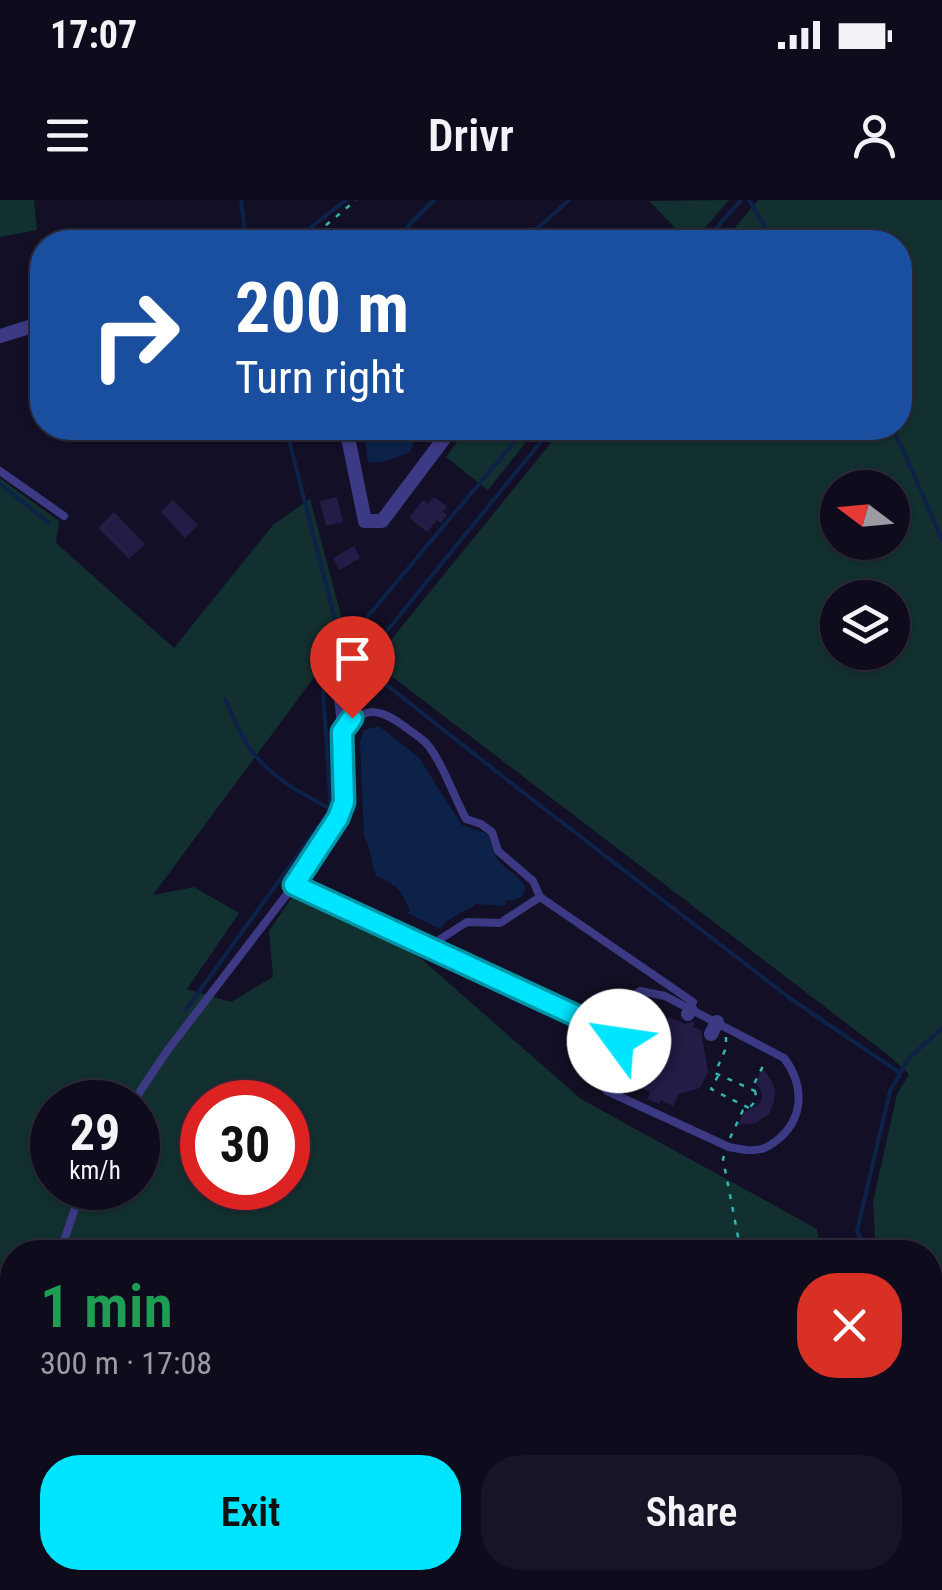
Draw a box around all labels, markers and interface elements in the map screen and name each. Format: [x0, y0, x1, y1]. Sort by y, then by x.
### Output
text: 17:07 [50, 13, 137, 57]
icon: menu [40, 108, 95, 163]
icon: person [847, 108, 902, 163]
text: Drivr [428, 109, 514, 162]
text: 200 m [235, 267, 409, 349]
icon: right [70, 270, 200, 400]
text: Turn right [235, 351, 405, 404]
north arrow [820, 470, 910, 560]
map controls [820, 470, 910, 670]
button: layers [820, 580, 910, 670]
pin [310, 616, 395, 719]
icon: arrive [325, 631, 380, 686]
position arrow [567, 989, 671, 1093]
speed limit sign: 30 [180, 1080, 310, 1210]
text: 29 [70, 1104, 120, 1162]
text: km/h [69, 1156, 121, 1185]
text: 1 min [40, 1271, 173, 1342]
button: close [797, 1273, 902, 1378]
text: 300 m · 17:08 [40, 1344, 212, 1382]
button: Exit [40, 1455, 461, 1570]
button: Share [481, 1455, 902, 1570]

